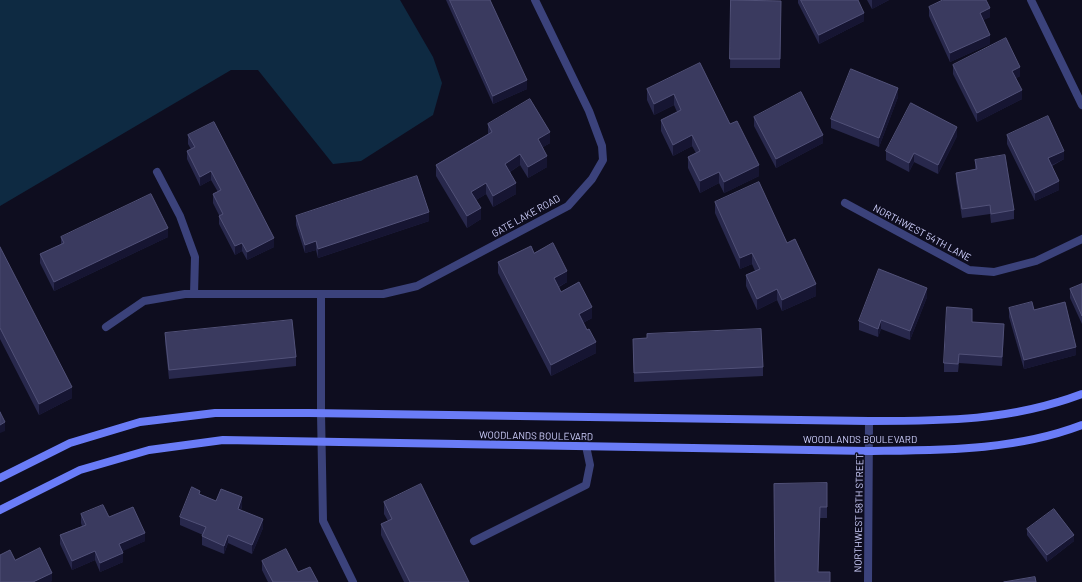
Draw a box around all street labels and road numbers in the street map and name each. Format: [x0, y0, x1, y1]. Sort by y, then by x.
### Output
street label: GATE LAKE ROAD [490, 192, 562, 240]
street label: NORTHWEST 54TH LANE [871, 202, 973, 264]
street label: WOODLANDS BOULEVARD [479, 429, 593, 443]
street label: WOODLANDS BOULEVARD [803, 434, 917, 446]
street label: NORTHWEST 58TH STREET [852, 453, 866, 573]

